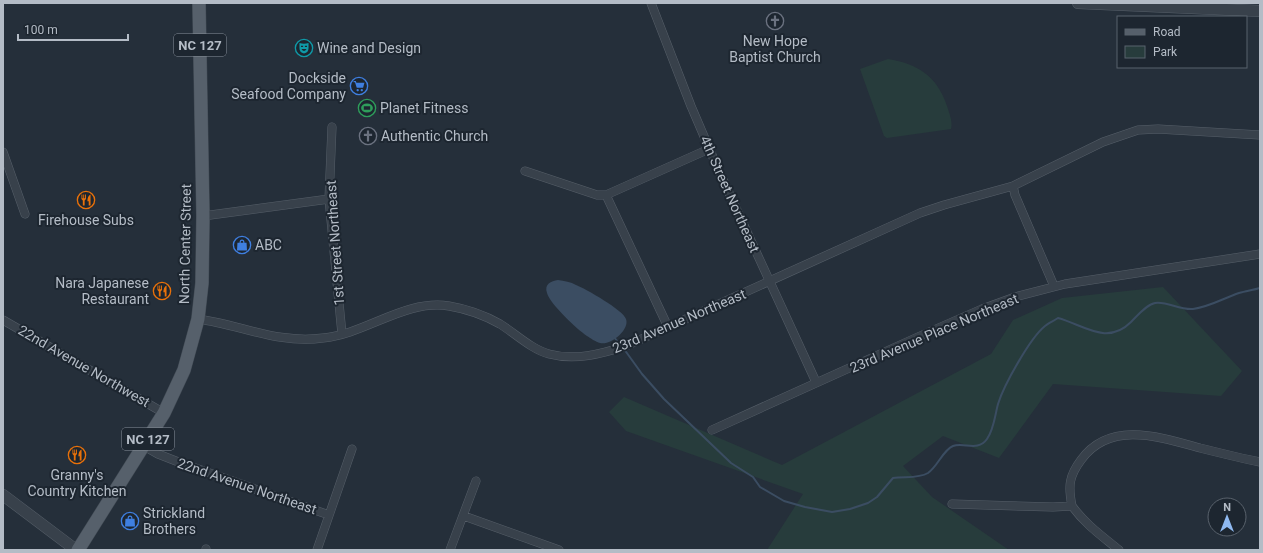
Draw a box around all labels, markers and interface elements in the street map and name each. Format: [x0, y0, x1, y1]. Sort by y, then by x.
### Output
church icon: New Hope Baptist Church [765, 11, 785, 31]
scale bar [18, 16, 128, 42]
legend [1117, 16, 1247, 68]
text: 100 m [24, 23, 58, 37]
text: Road [1153, 25, 1181, 39]
place label: New Hope Baptist Church [729, 33, 821, 65]
road number: NC 127 [174, 34, 226, 56]
theatre icon: Wine and Design [294, 38, 314, 58]
place label: Wine and Design [317, 40, 421, 56]
text: Park [1153, 45, 1178, 59]
place label: Dockside Seafood Company [231, 70, 346, 102]
supermarket icon: Dockside Seafood Company [349, 76, 369, 96]
sports icon: Planet Fitness [357, 98, 377, 118]
place label: Planet Fitness [380, 100, 468, 116]
church icon: Authentic Church [358, 126, 378, 146]
place label: Authentic Church [381, 128, 488, 144]
street label: 4th Street Northeast [697, 133, 763, 255]
street label: 1st Street Northeast [323, 179, 347, 306]
street label: North Center Street [176, 183, 194, 304]
restaurant icon: Firehouse Subs [76, 190, 96, 210]
place label: Firehouse Subs [38, 212, 134, 228]
shop icon: ABC [232, 235, 252, 255]
place label: ABC [255, 237, 282, 253]
place label: Nara Japanese Restaurant [55, 275, 149, 307]
restaurant icon: Nara Japanese Restaurant [152, 281, 172, 301]
street label: 23rd Avenue Northeast [610, 286, 748, 356]
street label: 23rd Avenue Place Northeast [847, 290, 1021, 376]
street label: 22nd Avenue Northwest [15, 322, 153, 410]
road number: NC 127 [122, 428, 174, 450]
restaurant icon: Granny's Country Kitchen [67, 445, 87, 465]
street label: 22nd Avenue Northeast [175, 455, 319, 518]
place label: Granny's Country Kitchen [27, 467, 127, 499]
north arrow [1207, 497, 1247, 537]
text: N [1223, 501, 1231, 514]
place label: Strickland Brothers [143, 505, 205, 537]
shop icon: Strickland Brothers [120, 511, 140, 531]

